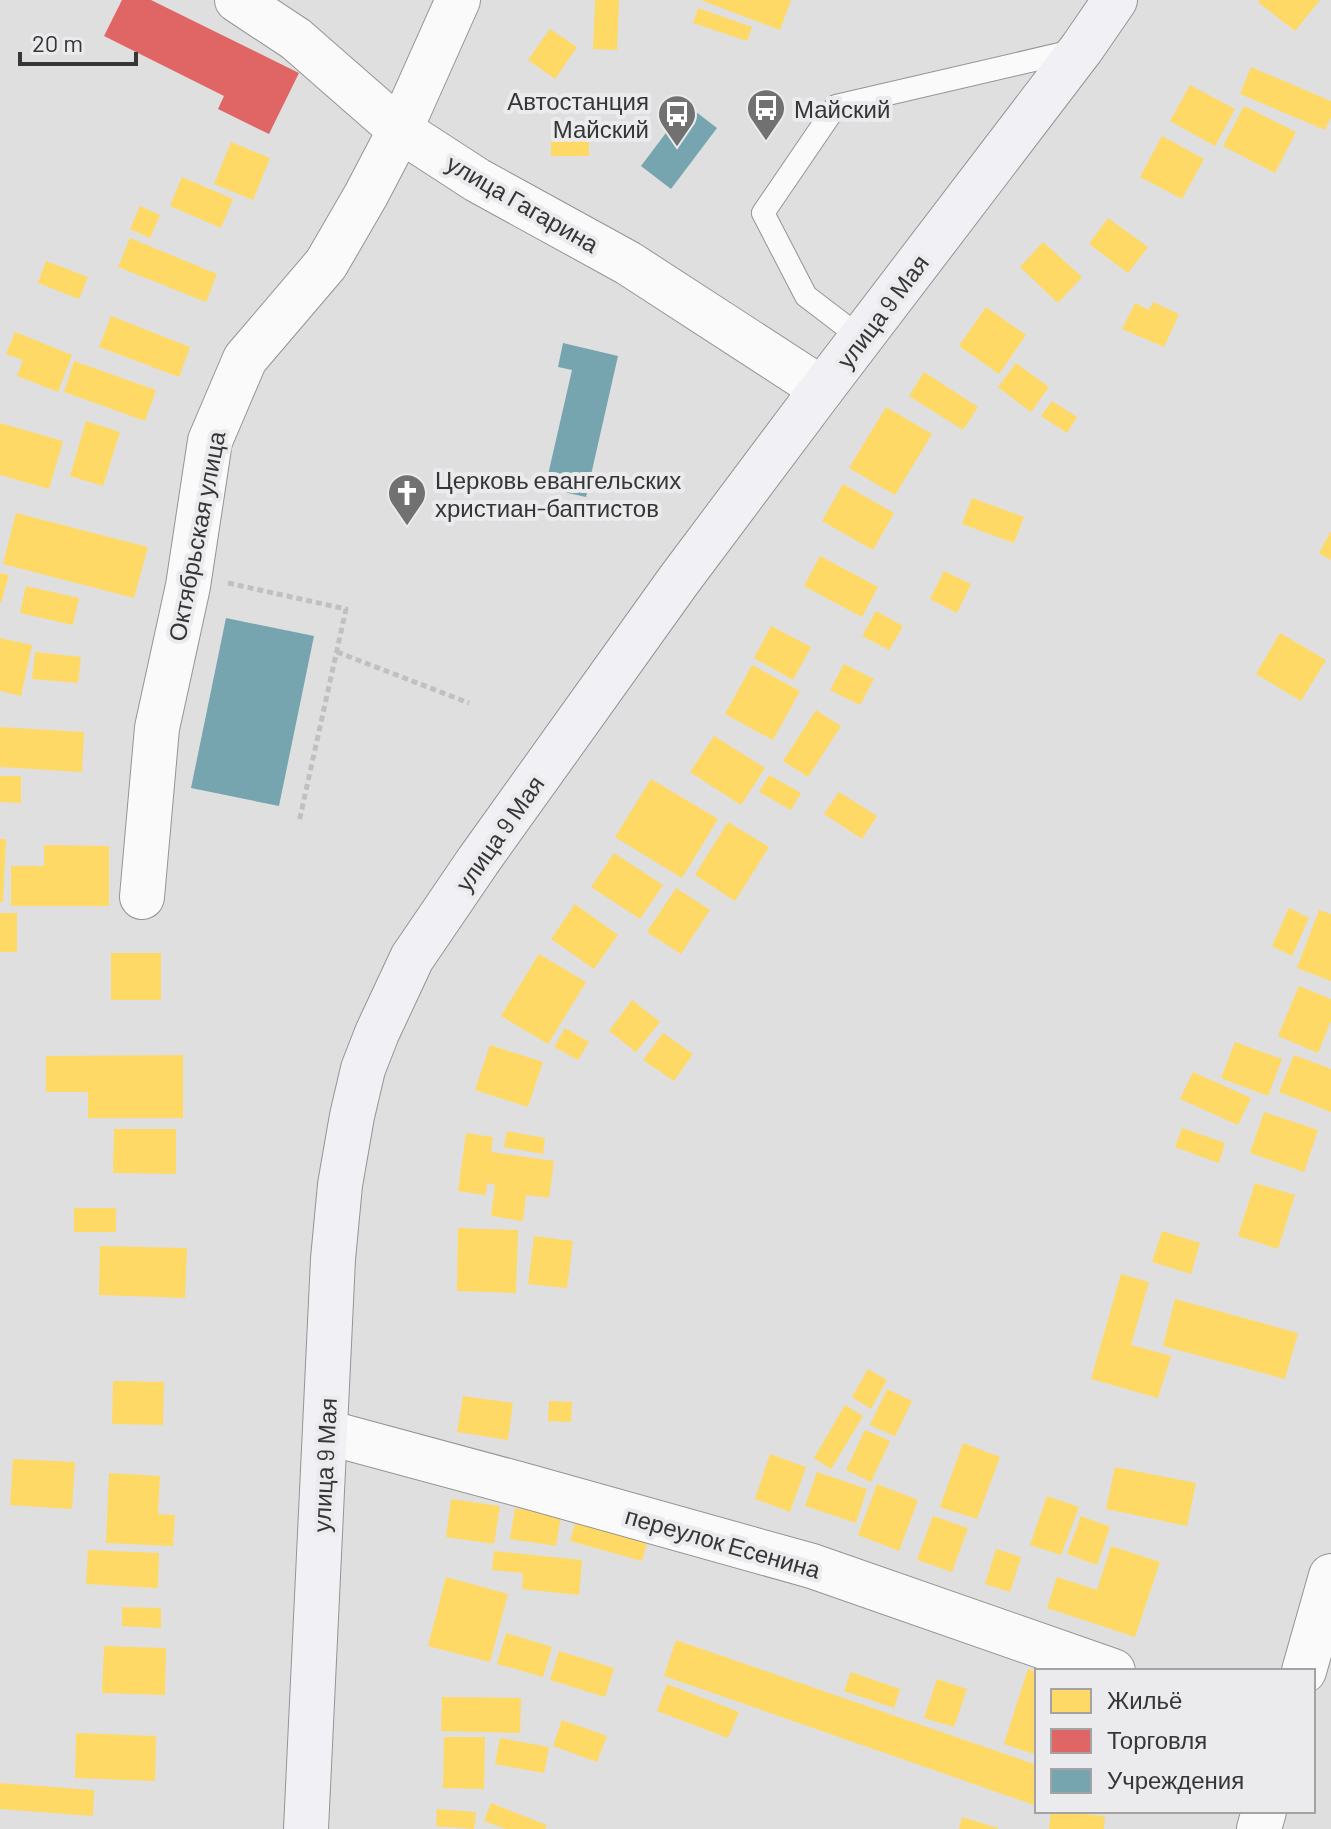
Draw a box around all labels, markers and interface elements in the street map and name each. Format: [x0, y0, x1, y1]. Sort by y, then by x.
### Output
scale bar [20, 16, 136, 66]
text: 20 m [32, 28, 83, 57]
place label: Автостанция Майский [507, 86, 649, 143]
bus stop icon: Майский [745, 87, 787, 142]
bus stop icon: Автостанция Майский [656, 93, 698, 148]
place label: Майский [794, 94, 890, 123]
street label: улица Гагарина [442, 148, 605, 259]
street label: улица 9 Мая [830, 248, 934, 374]
street label: Октябрьская улица [161, 428, 231, 643]
place label: Церковь евангельских христиан-баптистов [435, 465, 681, 522]
church icon: Церковь евангельских христиан-баптистов [386, 472, 428, 527]
street label: улица 9 Мая [448, 770, 550, 896]
street label: улица 9 Мая [306, 1397, 342, 1533]
street label: переулок Есенина [622, 1500, 824, 1584]
legend [1035, 1669, 1315, 1813]
text: Жильё [1107, 1685, 1182, 1714]
text: Торговля [1107, 1725, 1207, 1754]
text: Учреждения [1107, 1765, 1244, 1794]

